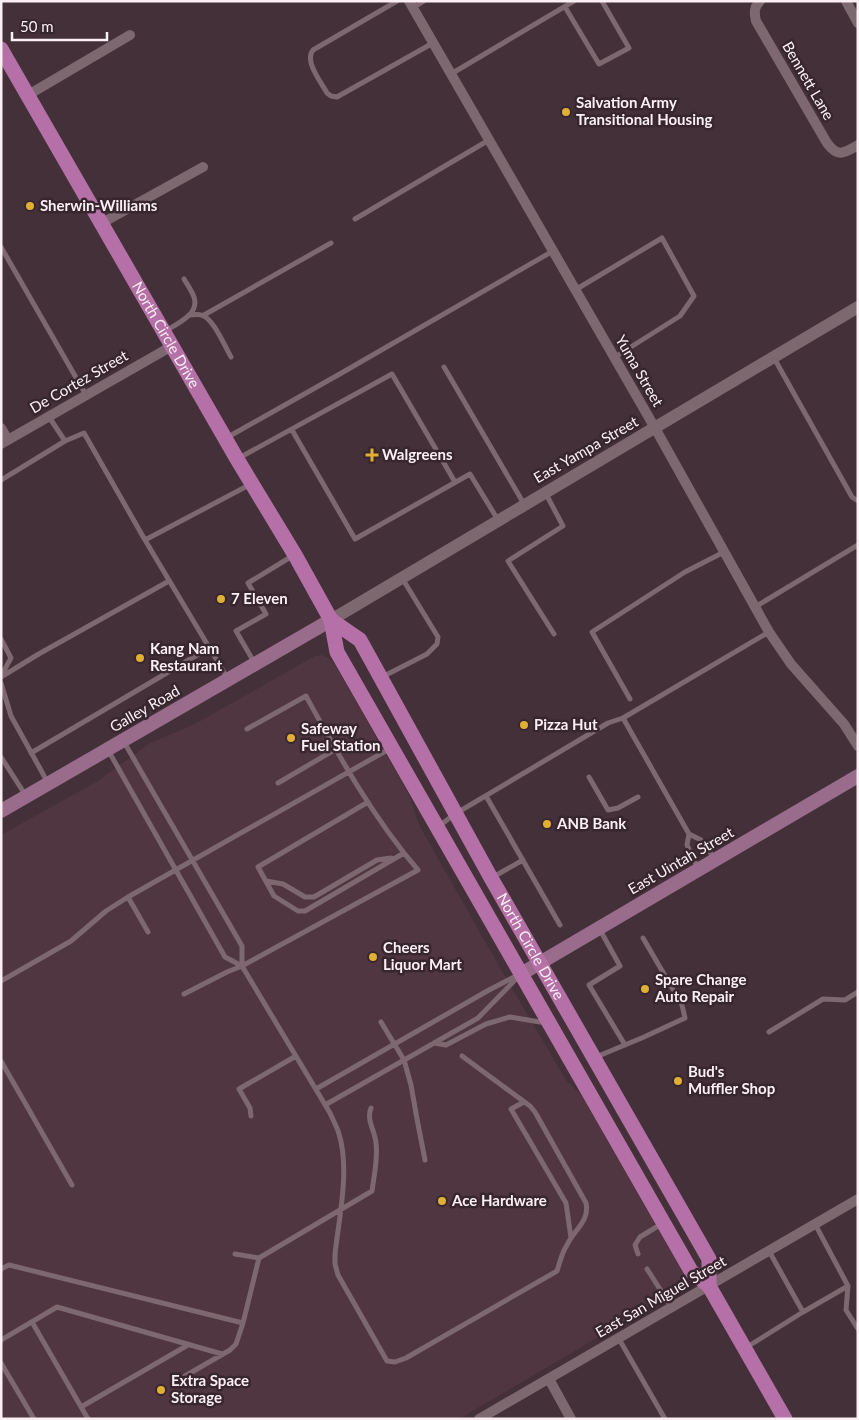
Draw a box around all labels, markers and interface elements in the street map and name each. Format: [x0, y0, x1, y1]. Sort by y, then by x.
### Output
scale bar [12, 10, 108, 42]
text: 50 m [20, 17, 54, 35]
street label: Bennett Lane [779, 38, 839, 123]
place label: Salvation Army Transitional Housing [576, 93, 712, 128]
marker: Salvation Army Transitional Housing [560, 106, 572, 118]
place label: Sherwin-Williams [40, 196, 158, 214]
marker: Sherwin-Williams [24, 200, 36, 212]
street label: North Circle Drive [129, 278, 204, 391]
street label: Yuma Street [612, 332, 668, 410]
street label: De Cortez Street [26, 345, 131, 416]
street label: East Yampa Street [530, 412, 642, 486]
place label: Walgreens [382, 445, 453, 463]
marker: Walgreens [366, 449, 378, 461]
place label: 7 Eleven [231, 589, 288, 607]
marker: 7 Eleven [215, 593, 227, 605]
place label: Kang Nam Restaurant [150, 639, 223, 674]
marker: Kang Nam Restaurant [134, 652, 146, 664]
street label: Galley Road [106, 681, 183, 735]
place label: Pizza Hut [534, 715, 598, 733]
place label: Safeway Fuel Station [301, 719, 381, 754]
marker: Pizza Hut [518, 719, 530, 731]
marker: Safeway Fuel Station [285, 732, 297, 744]
place label: ANB Bank [556, 814, 627, 832]
marker: ANB Bank [541, 818, 553, 830]
street label: East Uintah Street [624, 822, 737, 898]
street label: North Circle Drive [494, 890, 569, 1003]
place label: Cheers Liquor Mart [383, 938, 462, 973]
marker: Cheers Liquor Mart [367, 951, 379, 963]
place label: Spare Change Auto Repair [654, 970, 747, 1005]
marker: Spare Change Auto Repair [639, 983, 651, 995]
place label: Bud's Muffler Shop [688, 1062, 775, 1097]
marker: Bud's Muffler Shop [672, 1075, 684, 1087]
place label: Ace Hardware [451, 1191, 547, 1209]
marker: Ace Hardware [436, 1195, 448, 1207]
street label: East San Miguel Street [592, 1251, 730, 1341]
place label: Extra Space Storage [171, 1371, 249, 1406]
marker: Extra Space Storage [155, 1384, 167, 1396]

